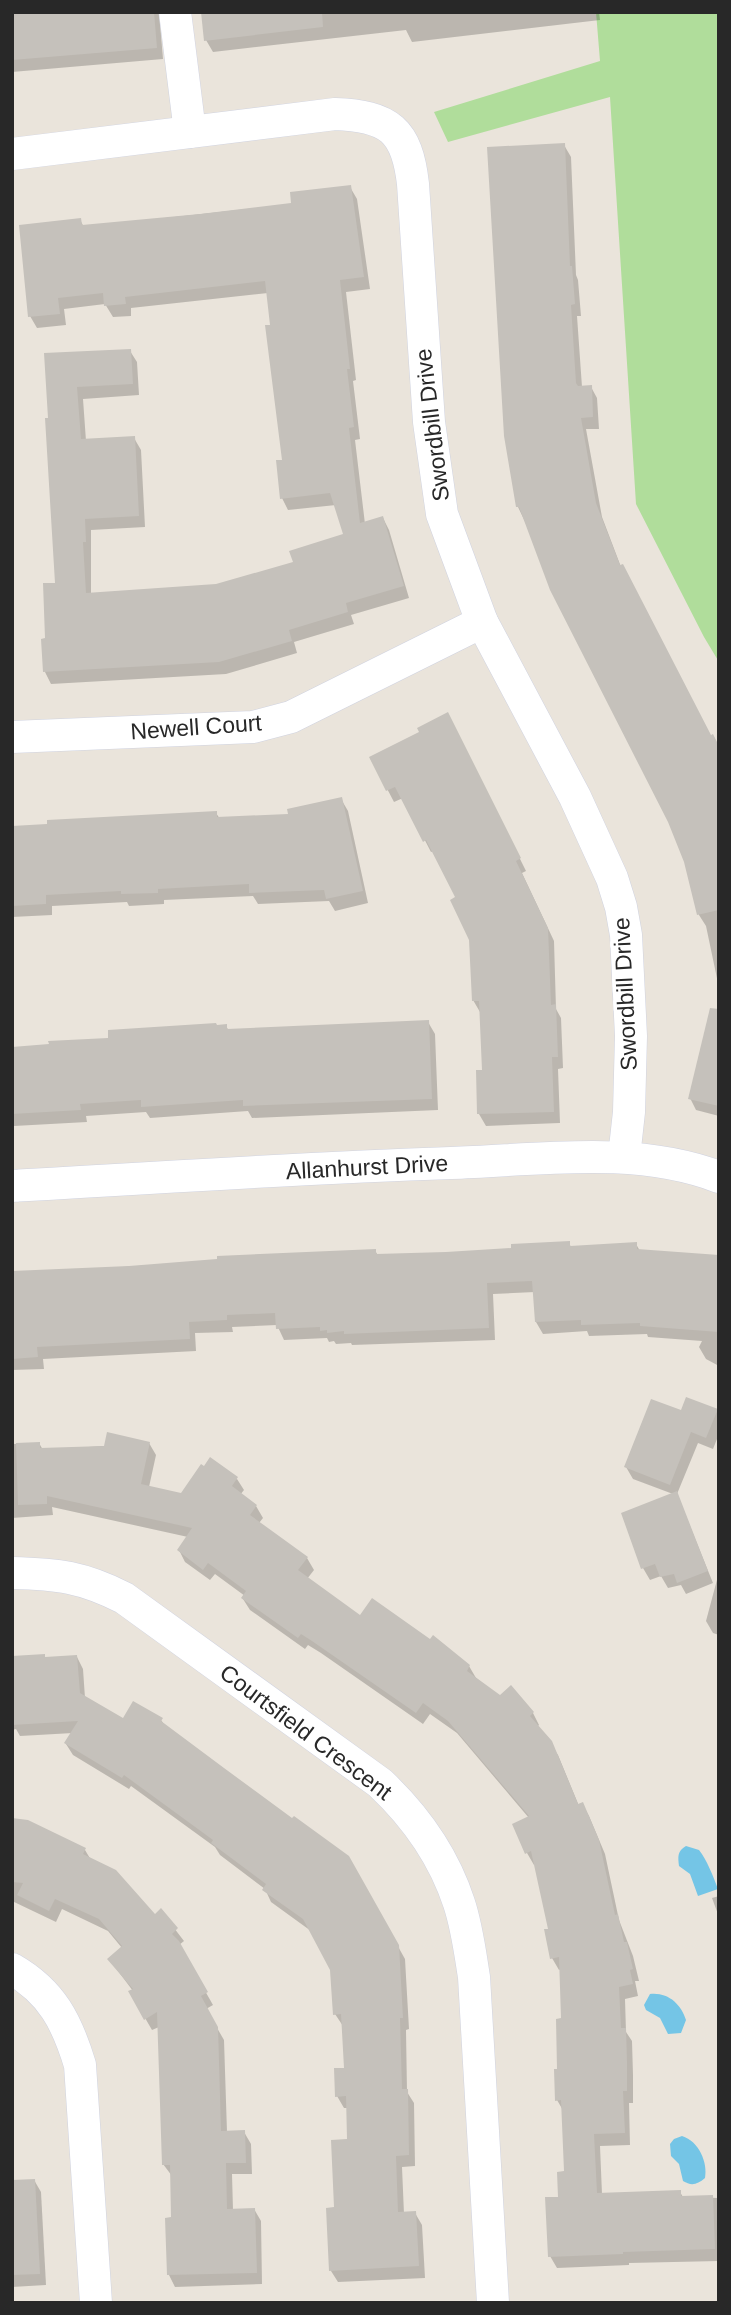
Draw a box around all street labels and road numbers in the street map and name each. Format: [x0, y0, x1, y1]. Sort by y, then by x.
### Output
street label: Swordbill Drive [410, 347, 454, 503]
street label: Newell Court [129, 709, 263, 745]
street label: Swordbill Drive [608, 917, 642, 1071]
street label: Allanhurst Drive [285, 1150, 449, 1184]
street label: Courtsfield Crescent [215, 1659, 398, 1805]

